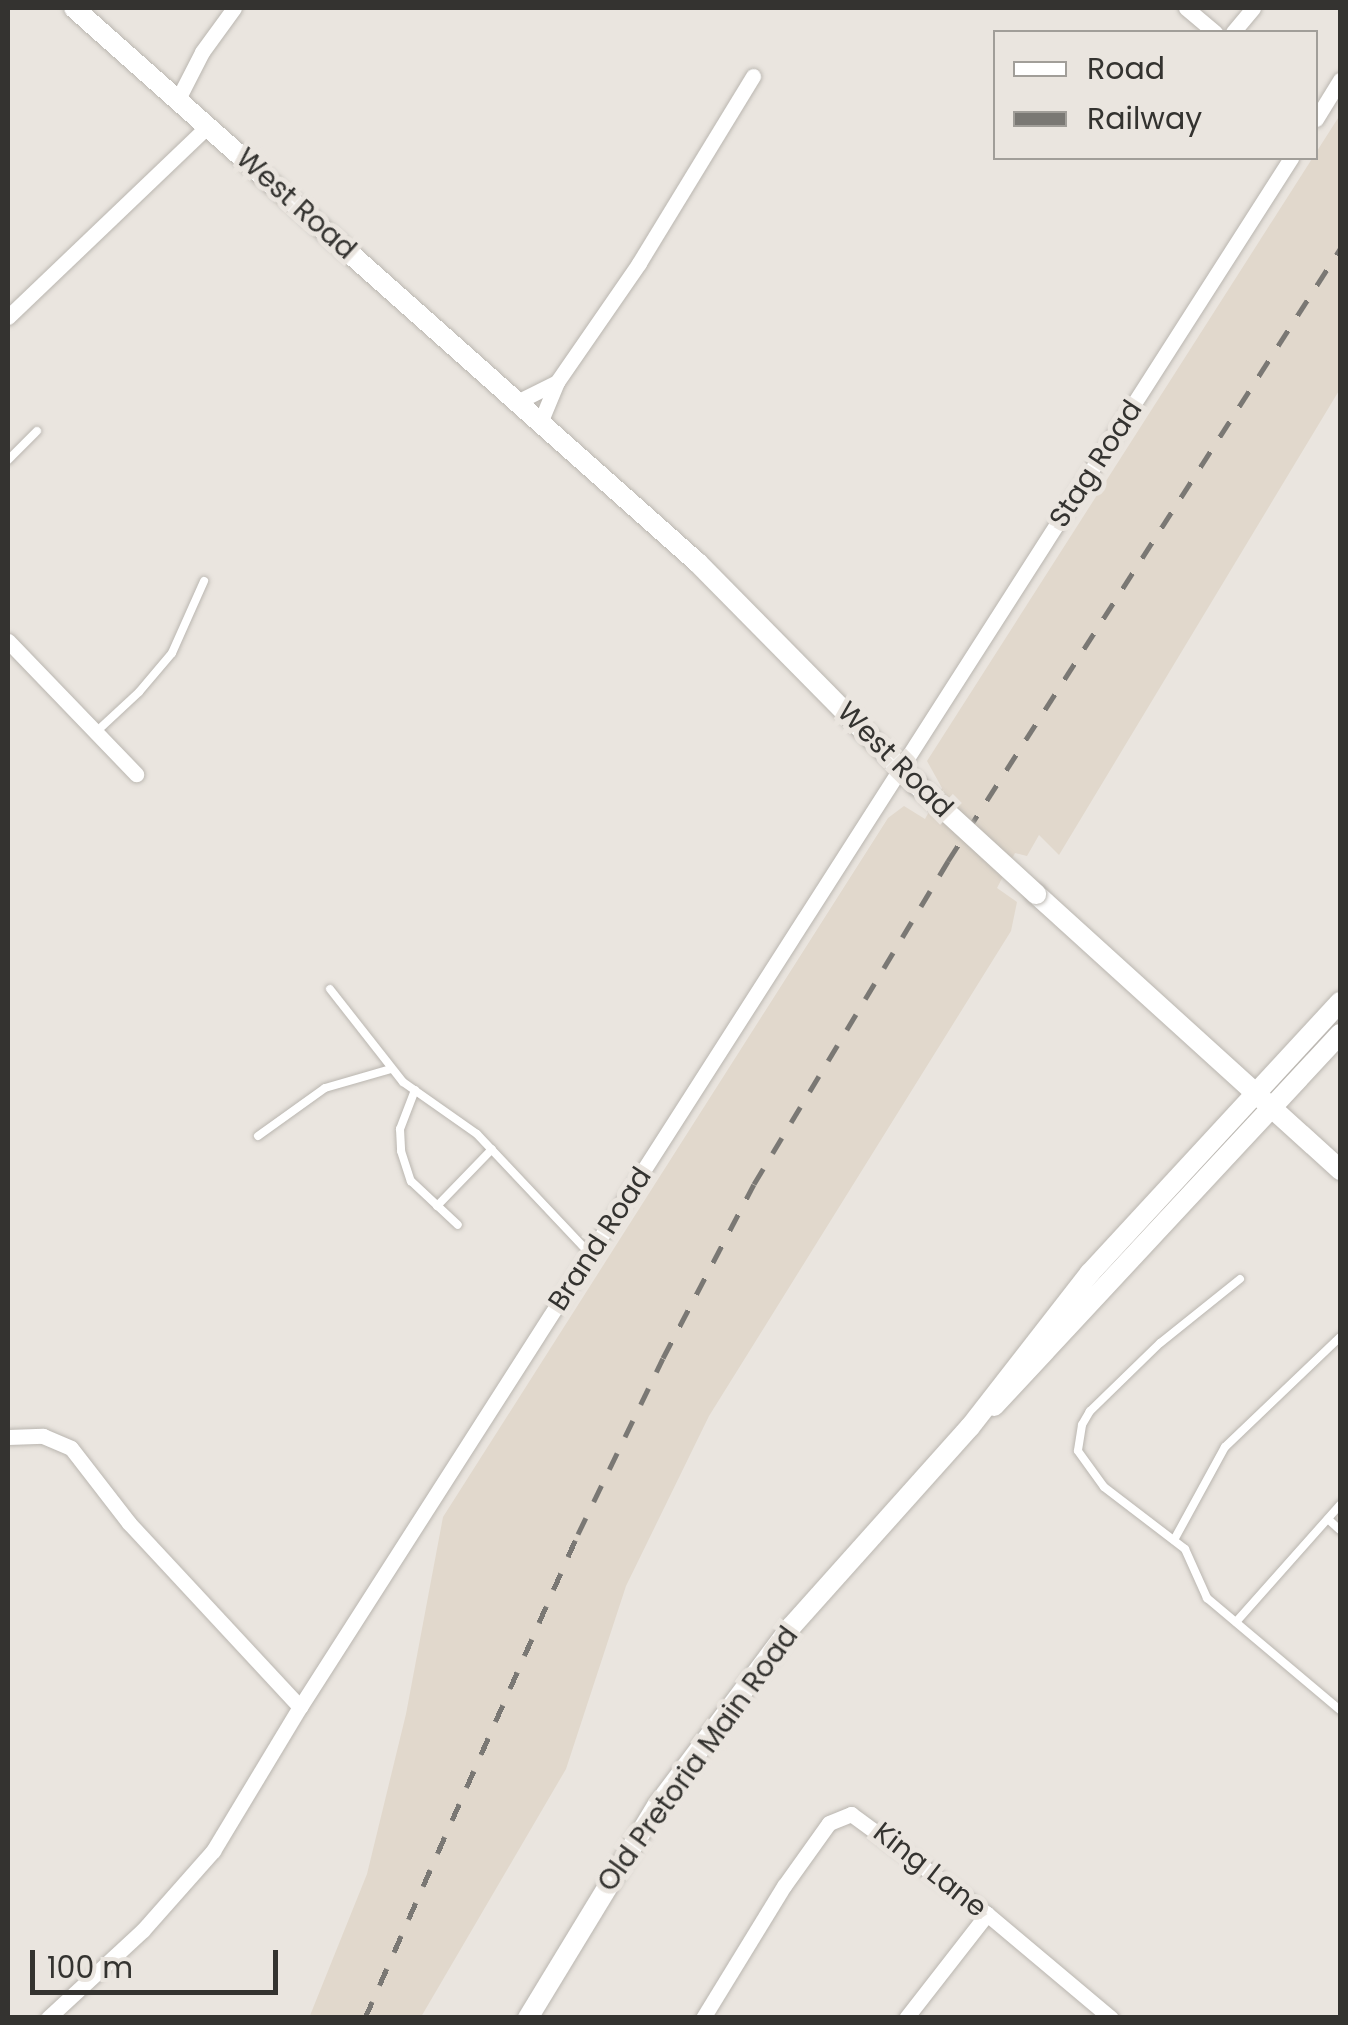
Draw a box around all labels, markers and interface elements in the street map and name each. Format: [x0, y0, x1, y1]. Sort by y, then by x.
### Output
legend [993, 30, 1318, 160]
text: Road [1087, 47, 1165, 90]
text: Railway [1087, 97, 1202, 140]
street label: West Road [229, 141, 363, 267]
street label: Stag Road [1042, 394, 1150, 534]
street label: West Road [830, 695, 960, 825]
street label: Brand Road [541, 1161, 659, 1317]
street label: Old Pretoria Main Road [591, 1620, 805, 1898]
street label: King Lane [867, 1815, 993, 1925]
scale bar [35, 1930, 282, 1992]
text: 100 m [47, 1946, 133, 1989]

